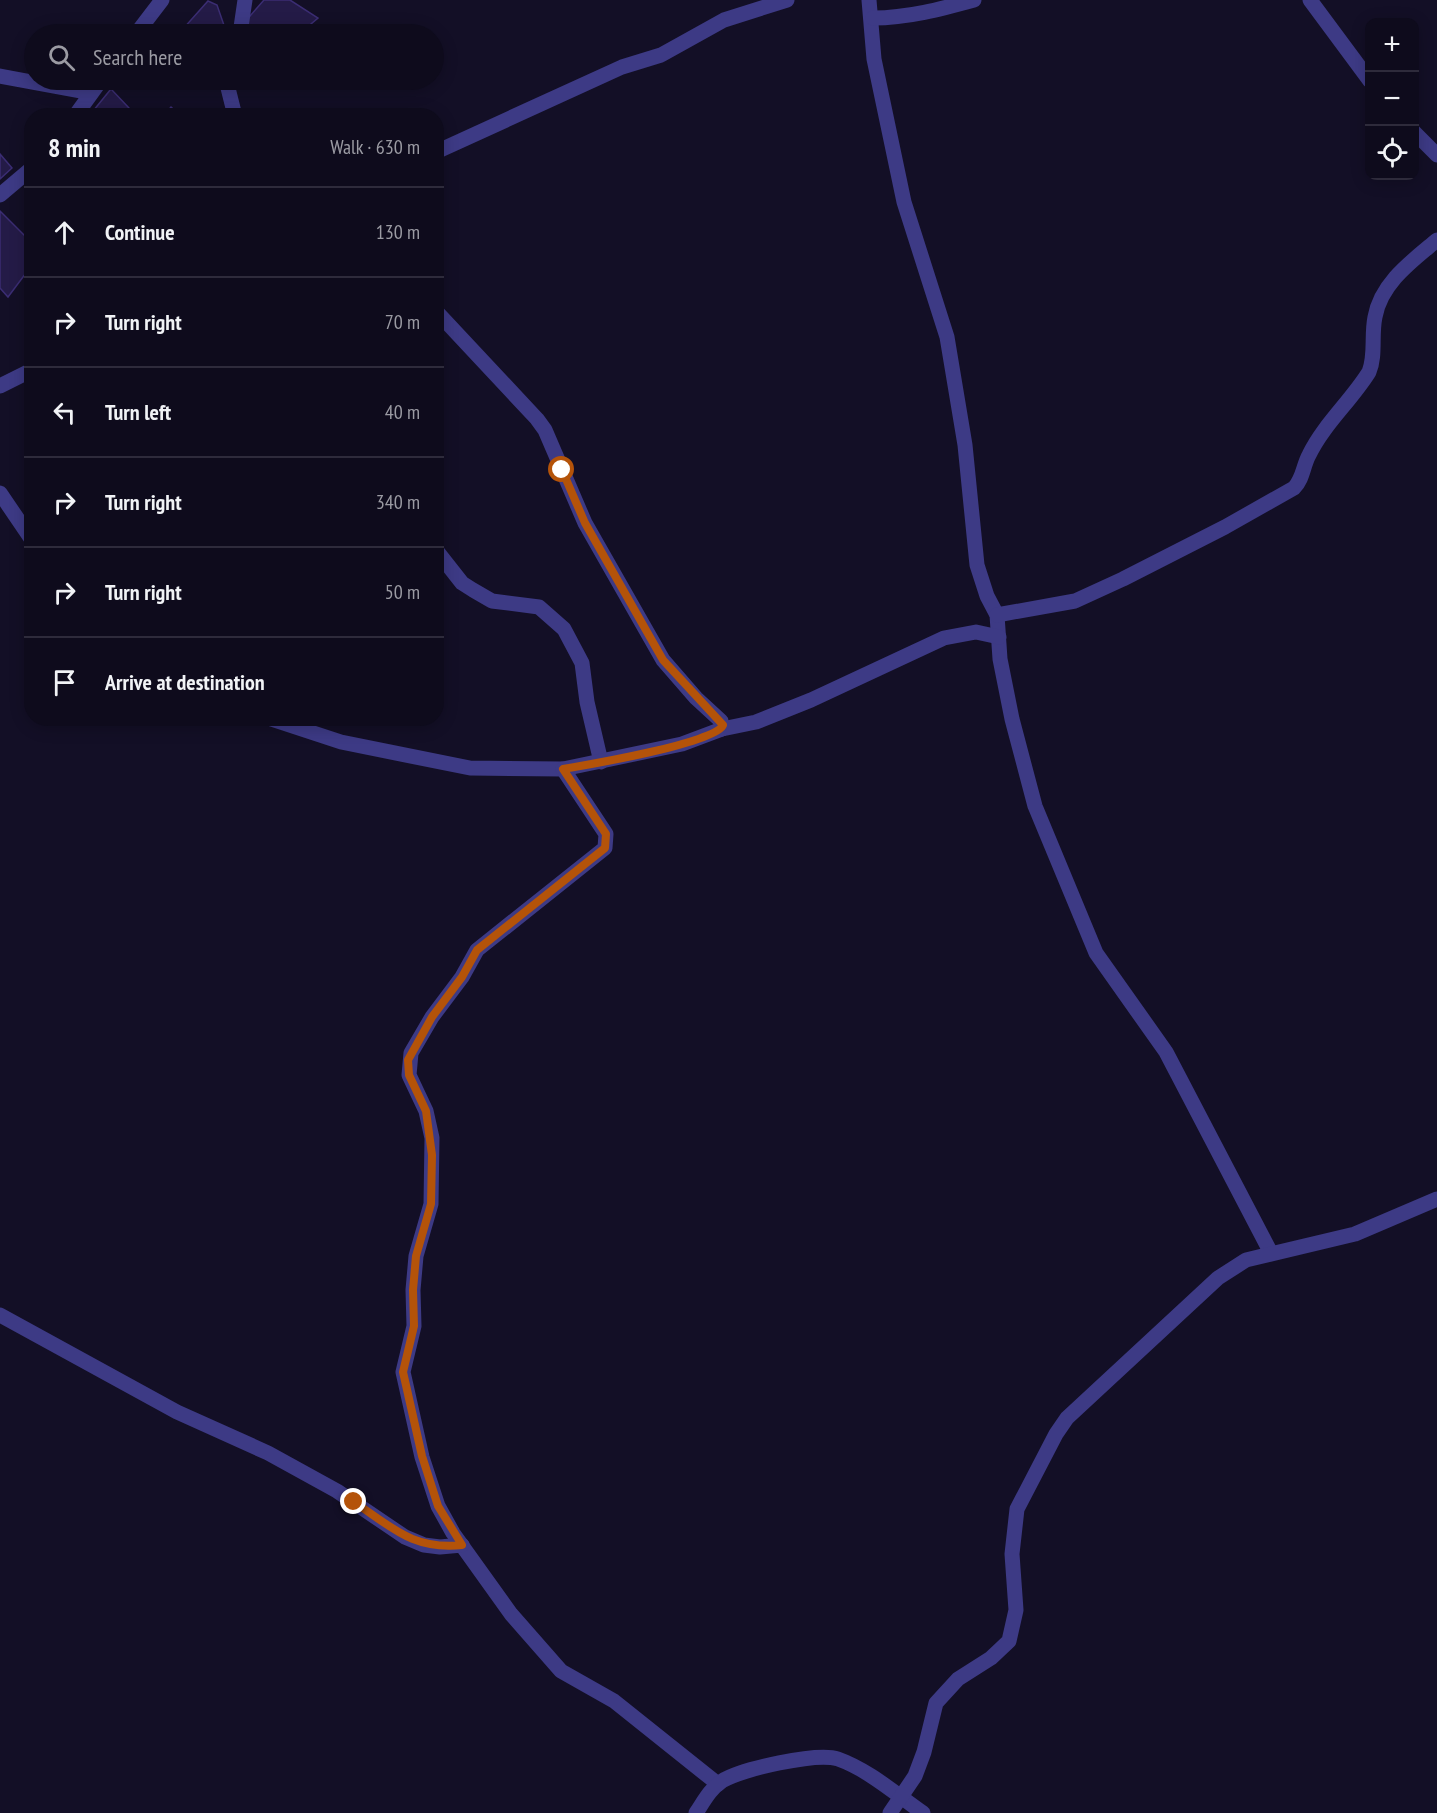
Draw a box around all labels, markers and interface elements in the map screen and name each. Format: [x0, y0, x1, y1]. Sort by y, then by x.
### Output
map controls [1365, 18, 1419, 180]
button: + [1365, 18, 1419, 72]
search box [24, 24, 444, 90]
icon: search [45, 41, 78, 74]
text: Search here [93, 43, 182, 71]
button: − [1365, 72, 1419, 126]
button: locate [1365, 126, 1419, 180]
text: 8 min [48, 131, 101, 164]
text: Walk · 630 m [330, 134, 420, 160]
icon: ahead [48, 216, 81, 249]
text: Continue [105, 218, 175, 246]
text: 130 m [376, 219, 420, 245]
icon: right [48, 306, 81, 339]
text: Turn right [105, 308, 182, 336]
text: 70 m [385, 309, 420, 335]
icon: left [48, 396, 81, 429]
text: Turn left [105, 398, 171, 426]
text: 40 m [385, 399, 420, 425]
route start [548, 456, 574, 482]
icon: right [48, 486, 81, 519]
text: Turn right [105, 488, 182, 516]
text: 340 m [376, 489, 420, 515]
icon: right [48, 576, 81, 609]
text: Turn right [105, 578, 182, 606]
text: 50 m [385, 579, 420, 605]
icon: arrive [48, 666, 81, 699]
text: Arrive at destination [105, 668, 265, 696]
route end [340, 1488, 366, 1514]

